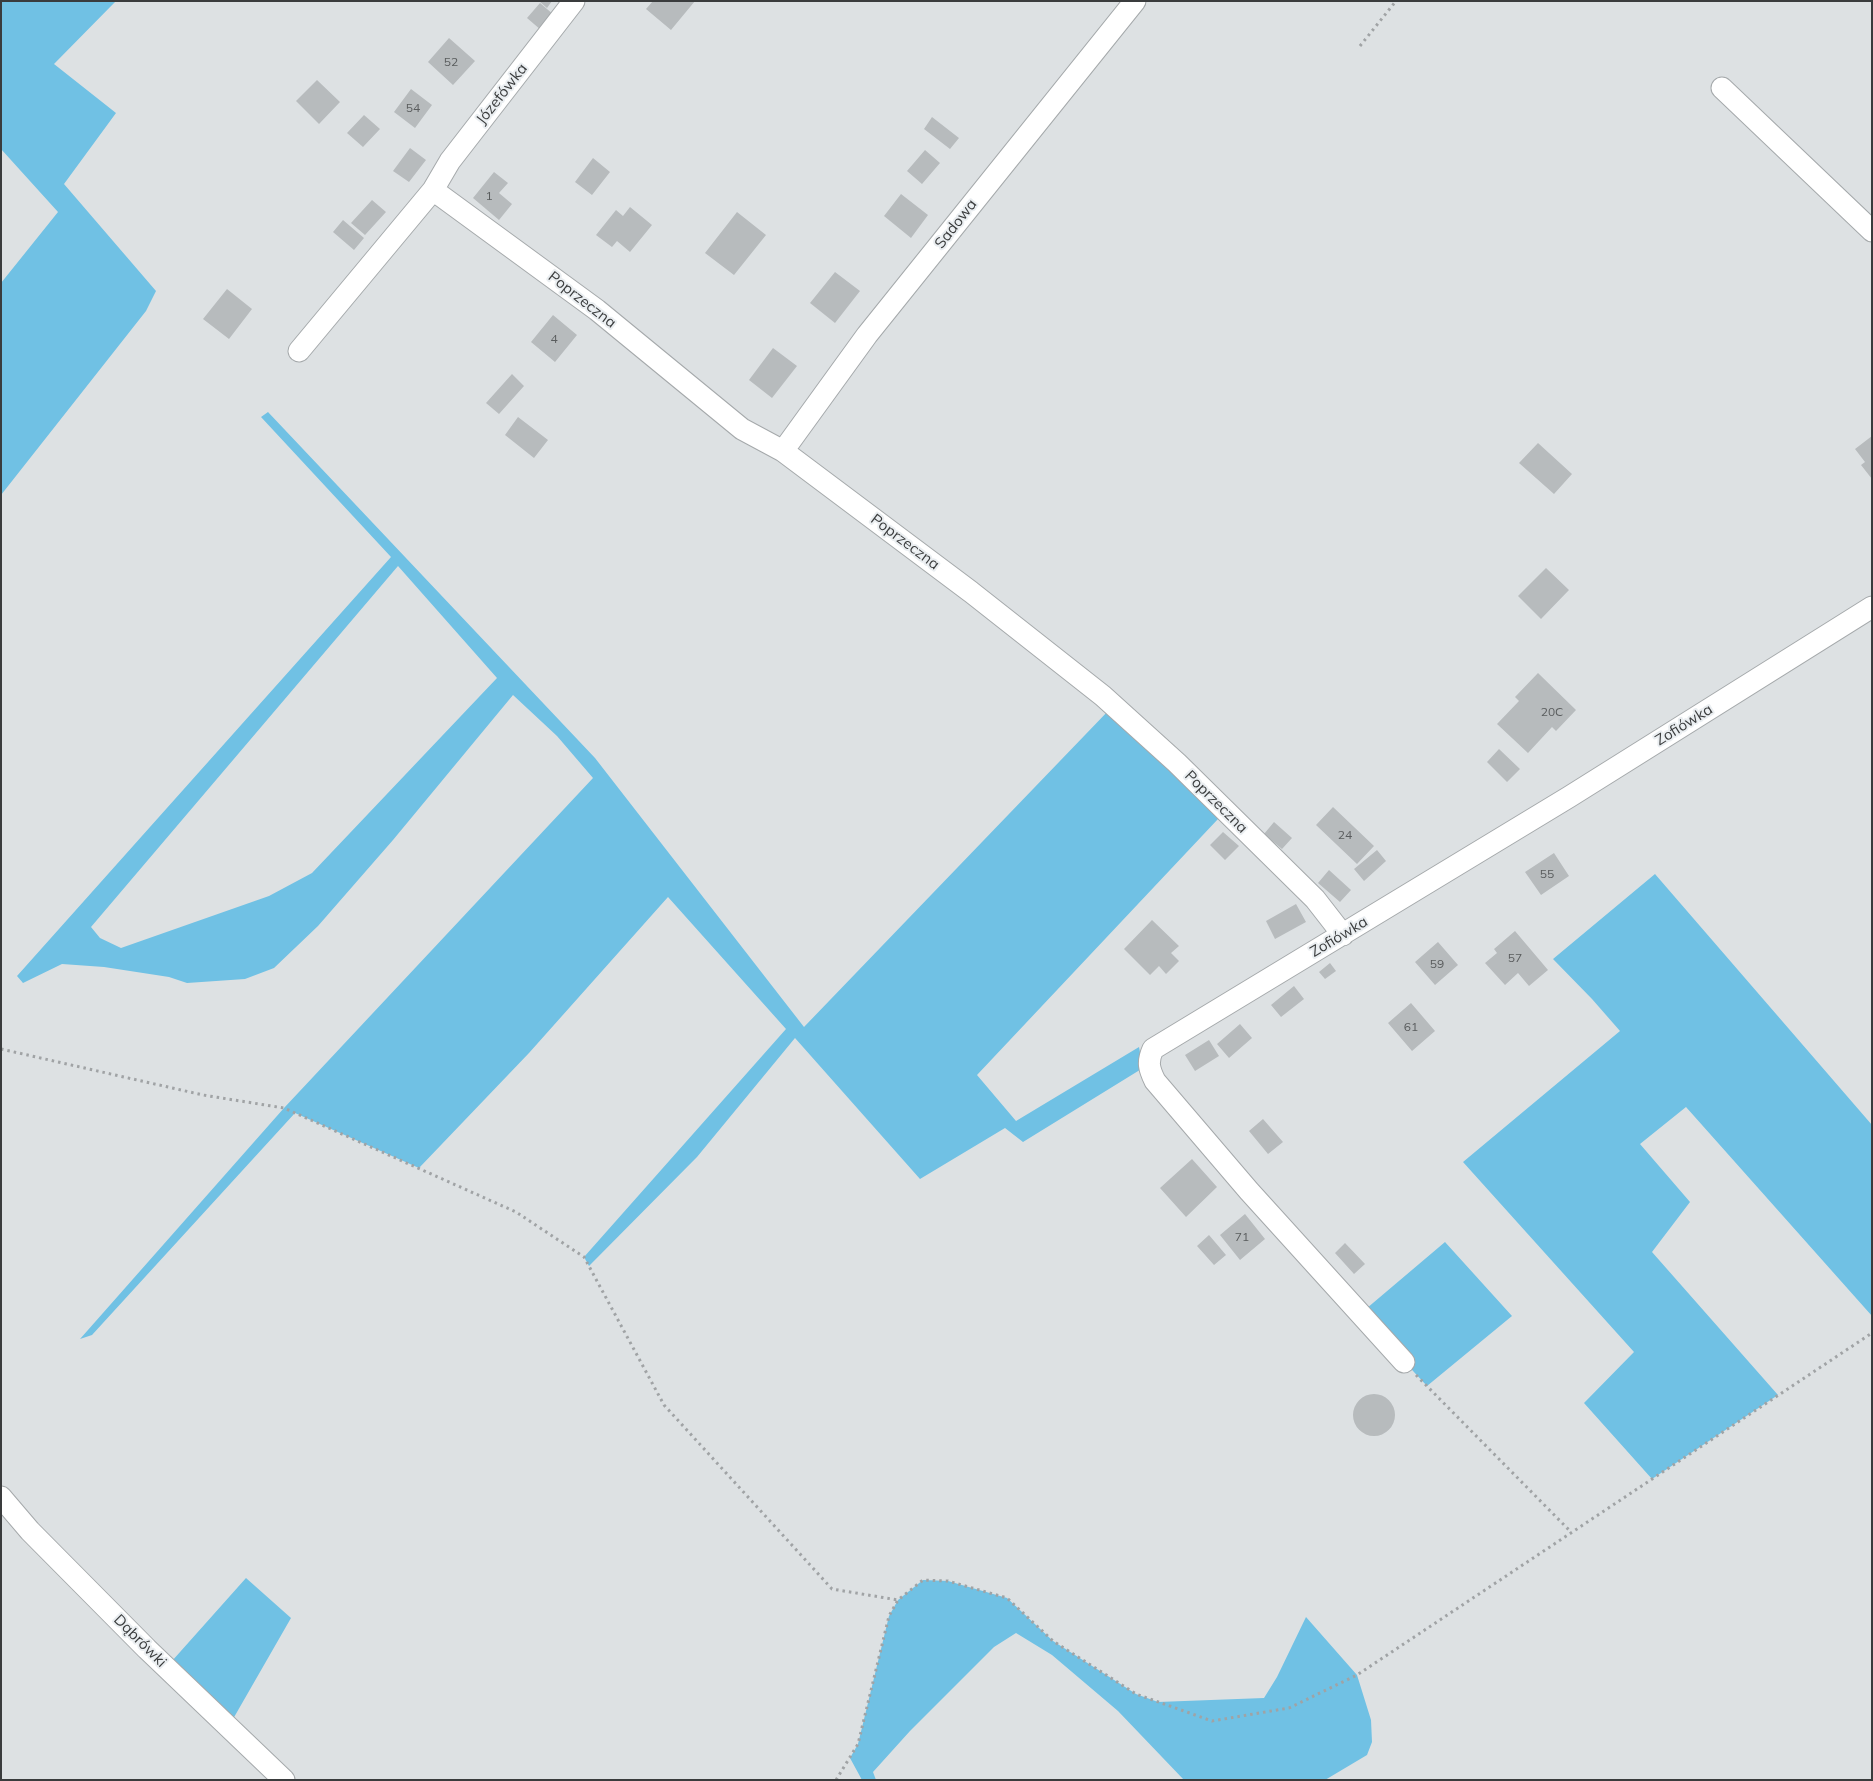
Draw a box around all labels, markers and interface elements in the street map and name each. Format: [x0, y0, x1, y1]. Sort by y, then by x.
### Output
house number: 52 [444, 55, 458, 69]
street label: Józefówka [473, 60, 531, 128]
house number: 54 [406, 101, 420, 115]
house number: 1 [485, 189, 493, 203]
street label: Sadowa [931, 196, 981, 252]
street label: Poprzeczna [544, 268, 620, 332]
house number: 4 [550, 332, 558, 346]
street label: Poprzeczna [867, 510, 943, 574]
street label: Zofiówka [1652, 700, 1716, 750]
house number: 20C [1541, 705, 1563, 719]
street label: Poprzeczna [1181, 767, 1251, 837]
house number: 24 [1338, 828, 1352, 842]
house number: 55 [1540, 867, 1554, 881]
street label: Zofiówka [1307, 913, 1371, 961]
house number: 57 [1508, 951, 1522, 965]
house number: 59 [1430, 957, 1444, 971]
house number: 61 [1404, 1020, 1418, 1034]
house number: 71 [1235, 1230, 1249, 1244]
street label: Dąbrówki [110, 1611, 170, 1671]

